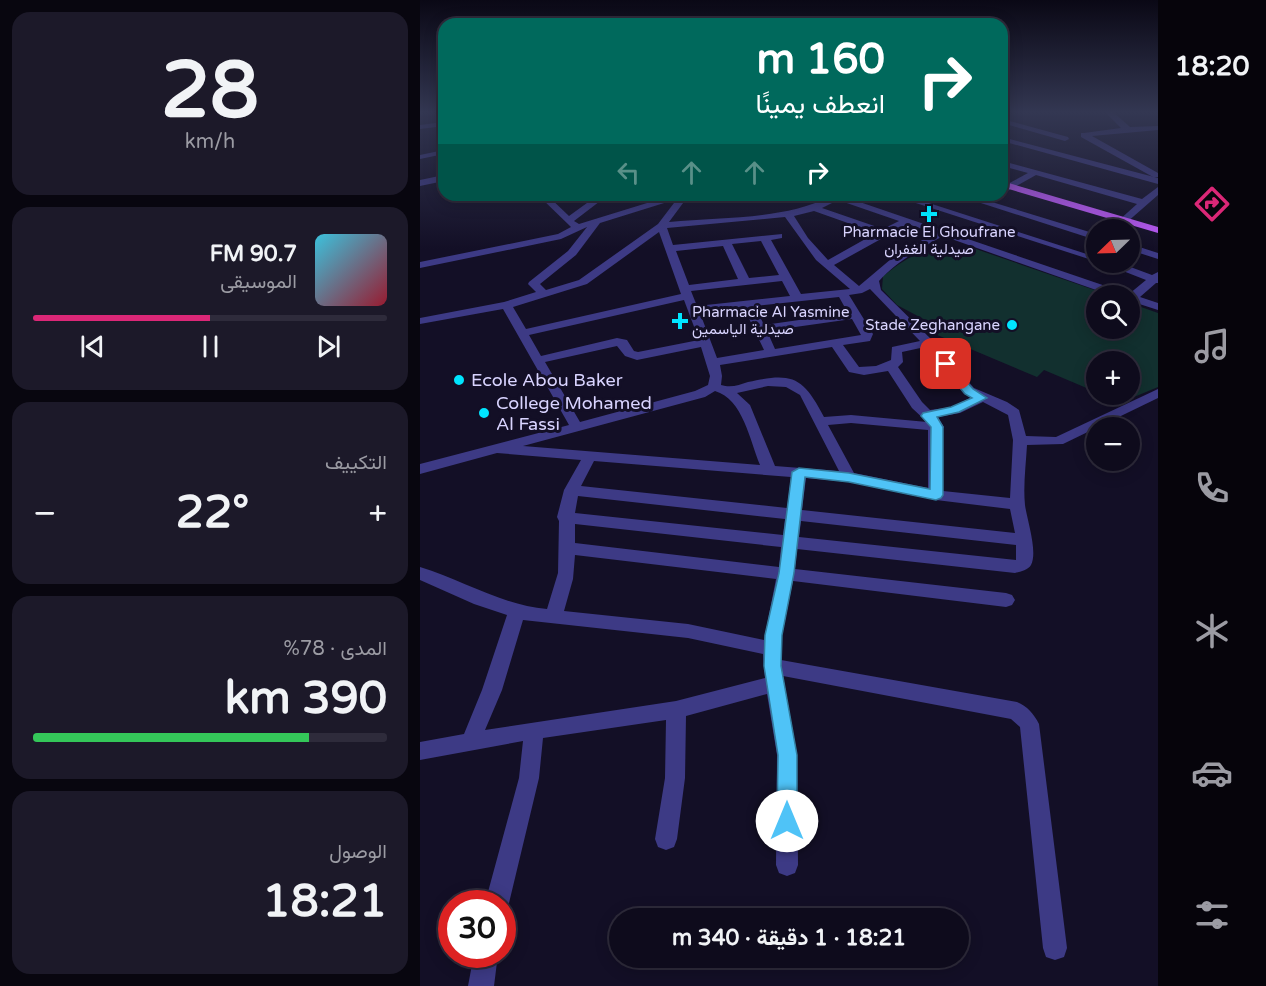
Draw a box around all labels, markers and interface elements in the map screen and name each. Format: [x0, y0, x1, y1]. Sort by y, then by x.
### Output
text: 160 m [756, 34, 885, 85]
icon: right [906, 42, 984, 120]
text: 28 [161, 44, 259, 138]
text: 18:20 [1175, 50, 1249, 83]
text: انعطف يمينًا [755, 88, 885, 121]
text: km/h [185, 130, 235, 154]
icon: left [612, 156, 645, 189]
icon: ahead [675, 156, 708, 189]
icon: ahead [738, 156, 771, 189]
icon: right [801, 156, 834, 189]
icon: directions [1191, 183, 1233, 225]
marker: Pharmacie El Ghoufrane صيدلية الغفران [922, 207, 936, 221]
north arrow [1086, 219, 1140, 273]
map controls [1086, 219, 1140, 471]
place label: Pharmacie El Ghoufrane صيدلية الغفران [842, 223, 1016, 258]
text: 90.7 FM [210, 241, 297, 267]
text: الموسيقى [220, 270, 297, 294]
button: search [1086, 285, 1140, 339]
place label: Pharmacie Al Yasmine صيدلية الياسمين [692, 303, 850, 339]
marker: Pharmacie Al Yasmine صيدلية الياسمين [673, 314, 687, 328]
place label: Stade Zeghangane [865, 316, 1000, 334]
marker: Stade Zeghangane [1005, 318, 1019, 332]
icon: music [1191, 325, 1233, 367]
icon: previous [76, 330, 109, 363]
icon: pause [194, 330, 227, 363]
icon: next [312, 330, 345, 363]
pin [920, 338, 971, 389]
icon: arrive [929, 347, 962, 380]
button: + [1086, 351, 1140, 405]
place label: Ecole Abou Baker [471, 369, 623, 391]
marker: Ecole Abou Baker [452, 373, 466, 387]
place label: College Mohamed Al Fassi [496, 392, 652, 435]
marker: College Mohamed Al Fassi [477, 406, 491, 420]
button: − [1086, 417, 1140, 471]
text: التكييف [325, 451, 387, 475]
icon: phone [1191, 467, 1233, 509]
text: 22° [176, 486, 249, 540]
text: − [33, 494, 57, 533]
text: + [368, 494, 387, 533]
icon: climate [1191, 610, 1233, 652]
text: المدى · 78% [283, 637, 387, 661]
text: 390 km [225, 672, 387, 726]
icon: car [1191, 752, 1233, 794]
position arrow [755, 789, 819, 853]
text: الوصول [329, 840, 387, 864]
text: 18:21 [262, 875, 387, 929]
speed limit sign: 30 [438, 890, 516, 968]
icon: filters [1191, 894, 1233, 936]
text: 18:21 · 1 دقيقة · 340 m [672, 925, 906, 951]

